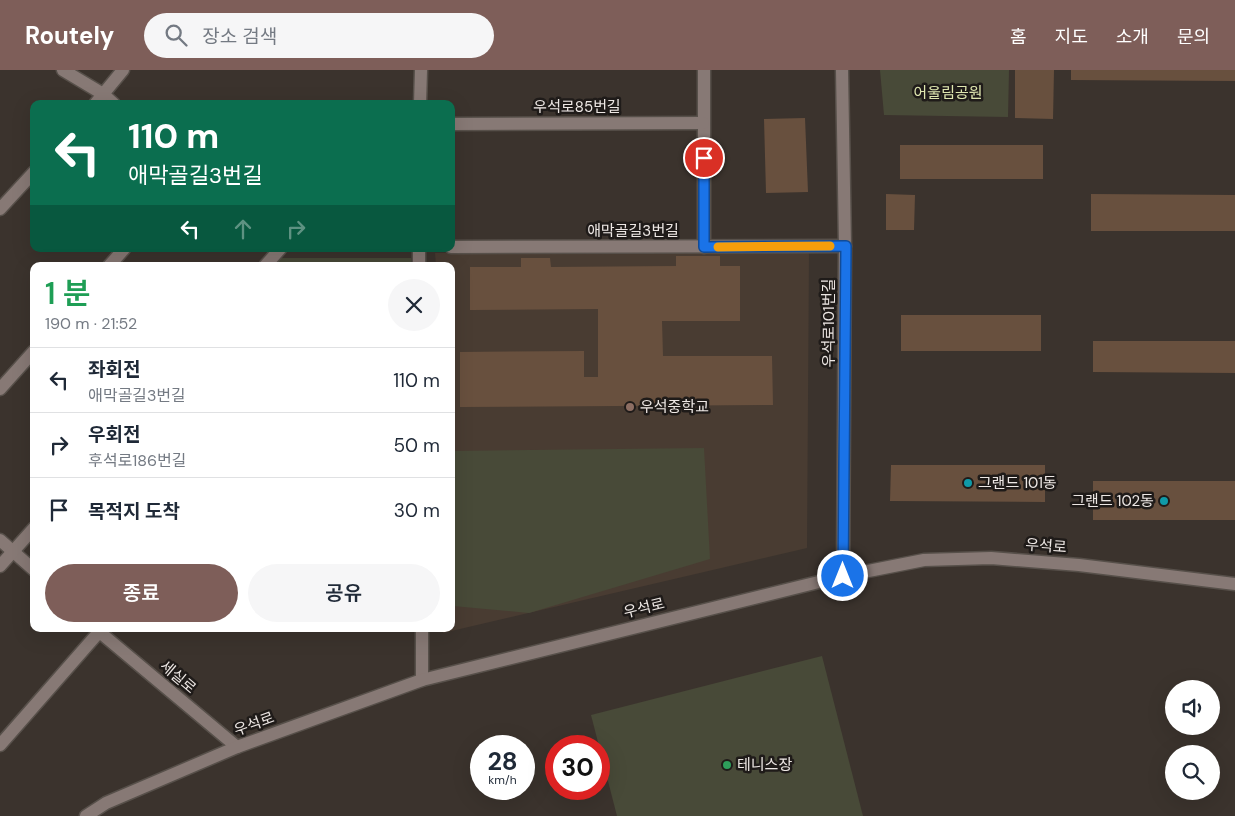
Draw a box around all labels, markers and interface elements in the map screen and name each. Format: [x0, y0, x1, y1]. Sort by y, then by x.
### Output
search box [144, 13, 494, 58]
text: Routely [25, 20, 114, 51]
icon: search [162, 21, 190, 49]
text: 장소 검색 [202, 24, 277, 49]
text: 홈 [1010, 25, 1027, 49]
text: 지도 [1055, 25, 1088, 49]
text: 소개 [1116, 25, 1149, 49]
text: 문의 [1177, 25, 1210, 49]
park label: 어울림공원 [913, 83, 983, 103]
street label: 우석로85번길 [533, 97, 621, 117]
text: 110 m [128, 113, 219, 159]
icon: left [45, 120, 110, 185]
pin [683, 137, 725, 179]
icon: arrive [690, 144, 718, 172]
text: 애막골길3번길 [128, 161, 262, 190]
icon: left [176, 215, 204, 243]
icon: ahead [229, 215, 257, 243]
icon: right [282, 215, 310, 243]
street label: 애막골길3번길 [587, 221, 679, 241]
text: 1 분 [45, 274, 90, 313]
button: close [388, 279, 440, 331]
street label: 우석로101번길 [819, 279, 839, 367]
text: 190 m · 21:52 [45, 313, 137, 334]
text: 좌회전 [88, 357, 140, 382]
icon: left [45, 366, 73, 394]
text: 110 m [393, 368, 440, 393]
text: 애막골길3번길 [88, 385, 186, 406]
place label: 우석중학교 [640, 397, 709, 417]
marker: 우석중학교 [624, 401, 636, 413]
text: 우회전 [88, 422, 140, 447]
icon: right [45, 431, 73, 459]
text: 50 m [393, 433, 440, 458]
text: 후석로186번길 [88, 450, 186, 471]
place label: 그랜드 101동 [978, 473, 1057, 493]
marker: 그랜드 101동 [962, 477, 974, 489]
place label: 그랜드 102동 [1071, 491, 1154, 511]
marker: 그랜드 102동 [1158, 495, 1170, 507]
icon: arrive [45, 496, 73, 524]
text: 30 m [394, 498, 440, 523]
text: 목적지 도착 [88, 499, 180, 524]
street label: 우석로 [1025, 535, 1067, 557]
position arrow [816, 549, 868, 601]
button: 종료 [45, 564, 238, 622]
button: 공유 [248, 564, 440, 622]
street label: 우석로 [621, 593, 667, 623]
street label: 세실로 [156, 656, 200, 698]
map controls [1165, 680, 1220, 800]
button: sound [1165, 680, 1220, 735]
street label: 우석로 [231, 708, 277, 740]
speed limit sign: 30 [545, 735, 610, 800]
text: 28 [487, 745, 518, 778]
button: search [1165, 745, 1220, 800]
place label: 테니스장 [737, 755, 792, 775]
marker: 테니스장 [721, 759, 733, 771]
text: km/h [488, 772, 517, 788]

